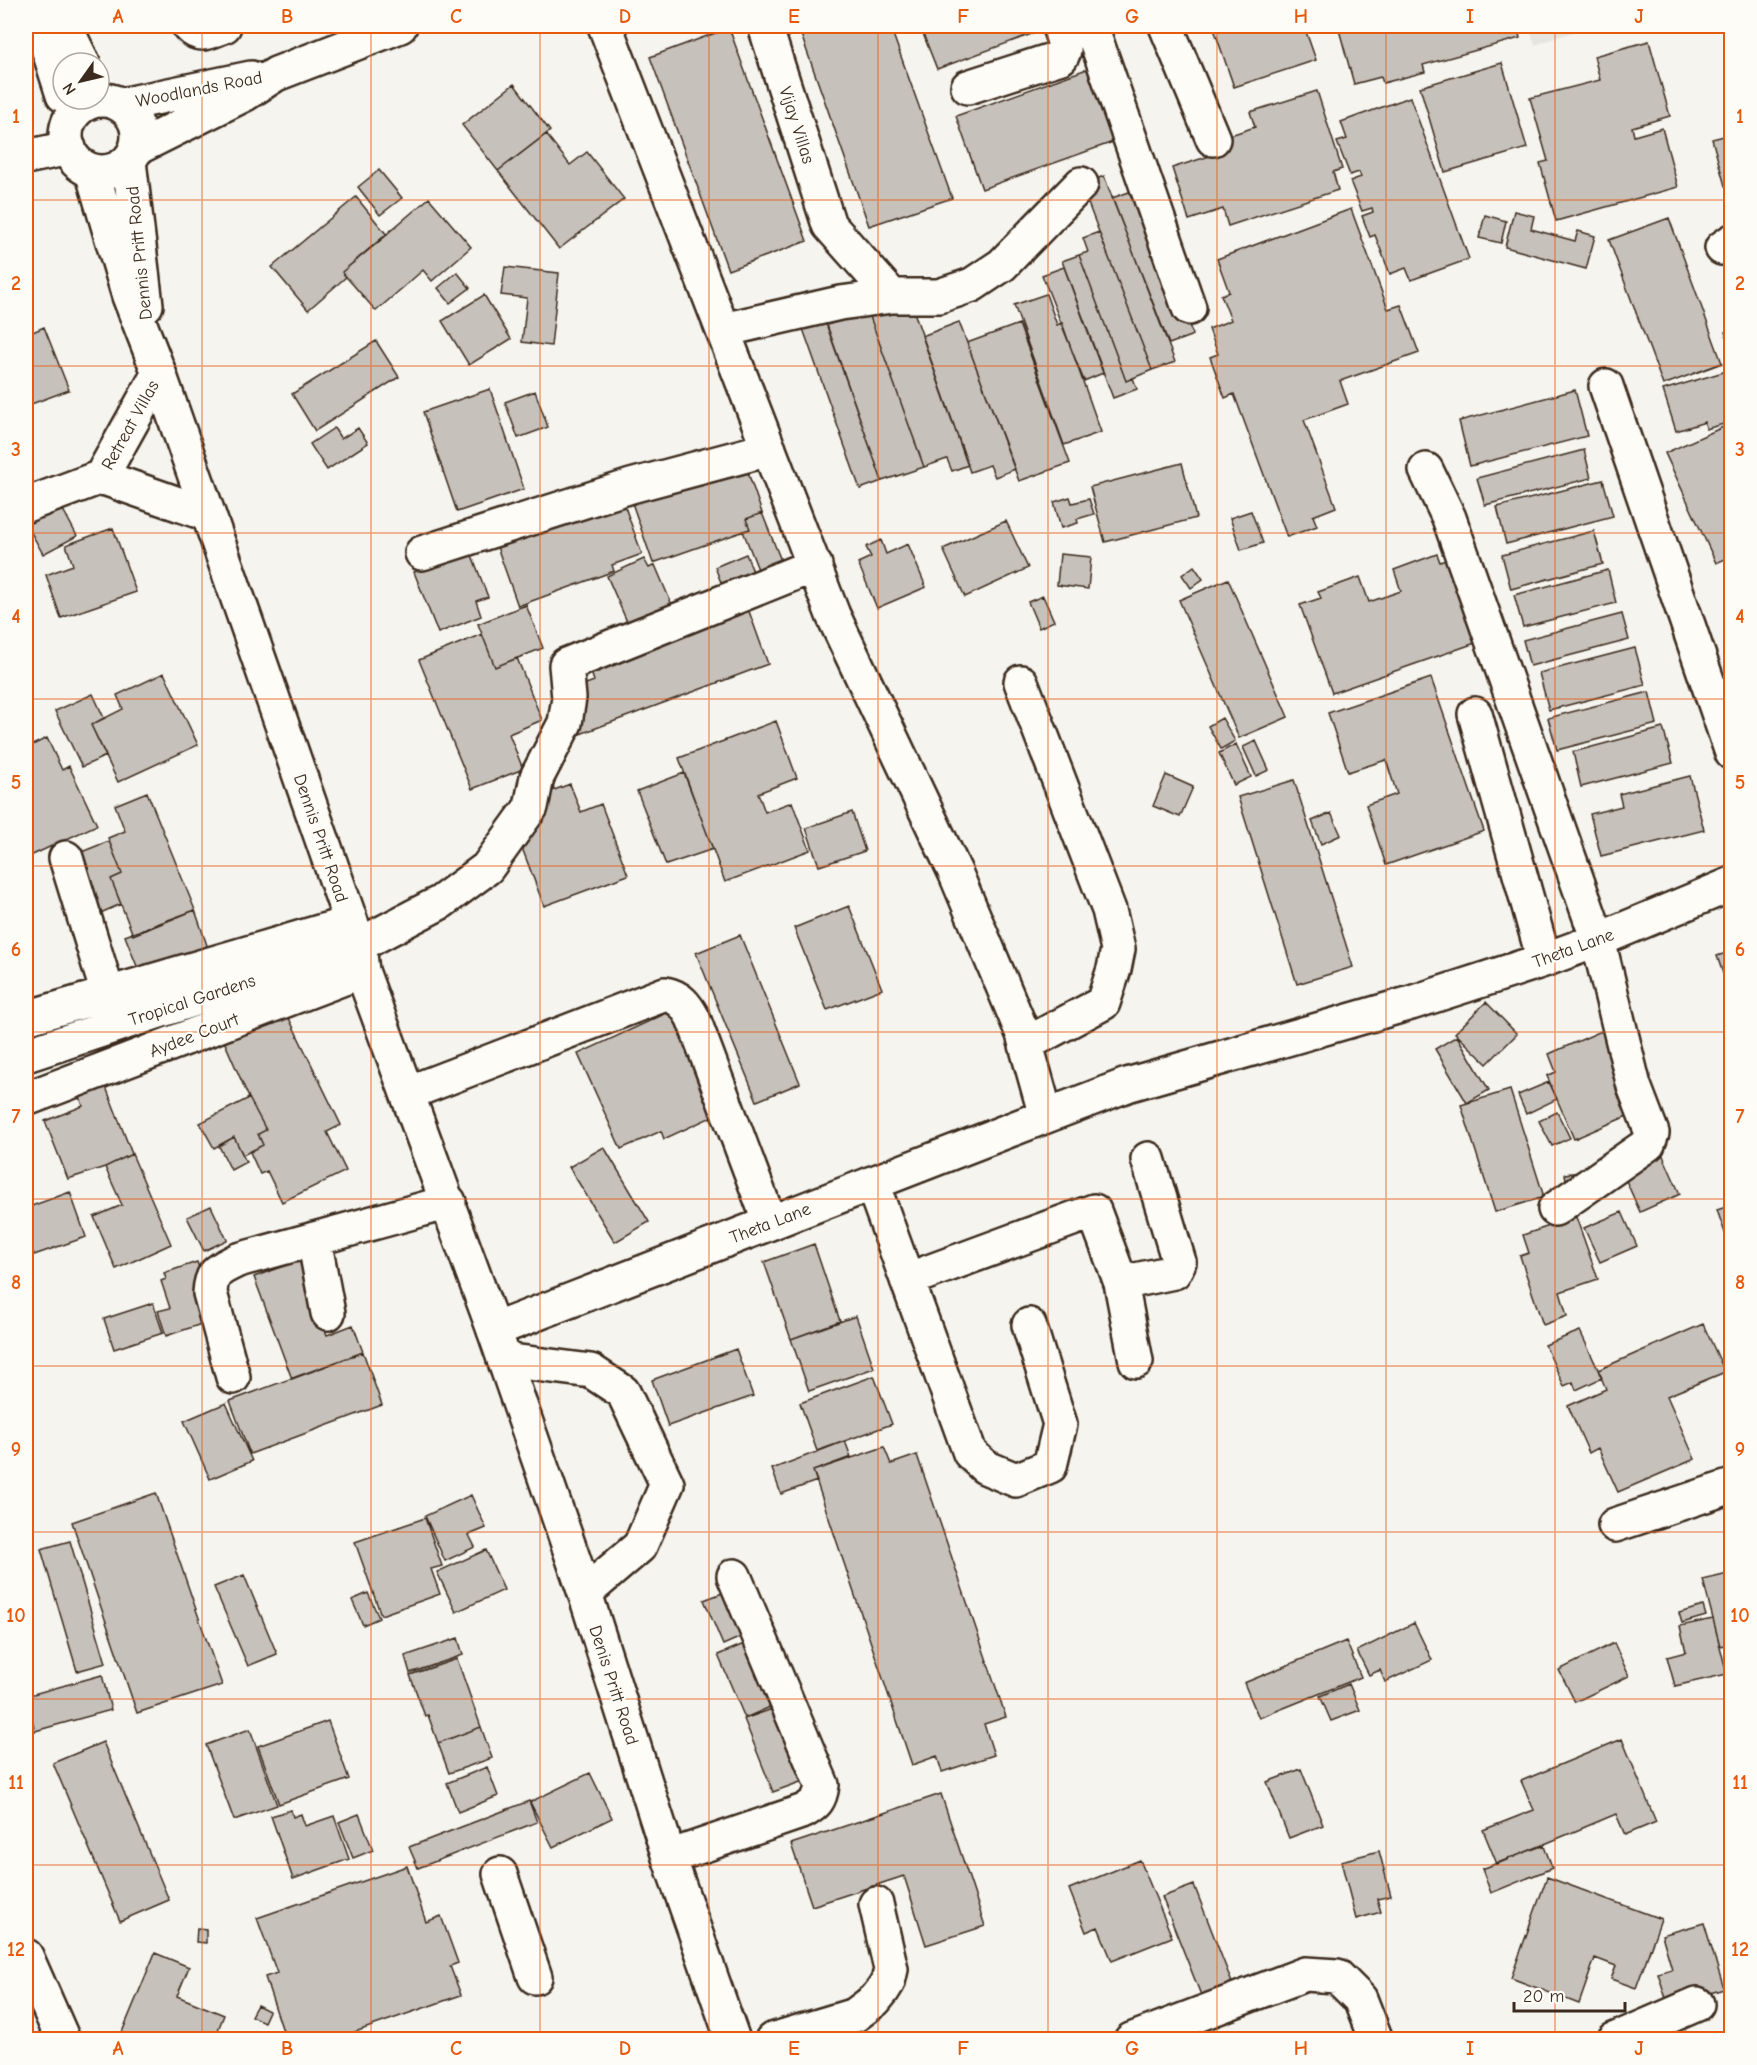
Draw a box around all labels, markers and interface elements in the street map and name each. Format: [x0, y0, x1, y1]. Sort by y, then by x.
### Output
text: A [112, 5, 124, 28]
text: B [281, 5, 293, 28]
text: C [450, 5, 462, 28]
text: D [619, 5, 631, 28]
text: E [788, 5, 800, 28]
text: F [957, 5, 969, 28]
text: G [1125, 5, 1139, 28]
text: H [1294, 5, 1308, 28]
text: I [1466, 5, 1474, 28]
text: J [1634, 5, 1644, 28]
north arrow [51, 51, 111, 111]
street label: Woodlands Road [134, 67, 264, 112]
text: N [59, 79, 80, 98]
street label: Vijay Villas [774, 84, 819, 166]
text: 1 [12, 105, 20, 128]
text: 1 [1736, 105, 1744, 128]
street label: Dennis Pritt Road [122, 185, 157, 321]
text: 2 [11, 272, 21, 295]
text: 2 [1735, 272, 1745, 295]
street label: Retreat Villas [97, 377, 164, 474]
text: 3 [11, 438, 21, 461]
text: 3 [1735, 438, 1745, 461]
text: 4 [11, 605, 21, 628]
text: 4 [1735, 605, 1745, 628]
text: 5 [11, 771, 21, 794]
street label: Dennis Pritt Road [289, 771, 352, 905]
text: 5 [1735, 771, 1745, 794]
street label: Theta Lane [1530, 924, 1617, 973]
text: 6 [11, 938, 21, 961]
text: 6 [1735, 938, 1745, 961]
street label: Tropical Gardens [126, 970, 258, 1031]
street label: Aydee Court [147, 1009, 243, 1062]
text: 7 [12, 1105, 21, 1128]
text: 7 [1736, 1105, 1745, 1128]
street label: Theta Lane [727, 1198, 814, 1248]
text: 8 [11, 1271, 21, 1294]
text: 8 [1735, 1271, 1745, 1294]
text: 9 [11, 1438, 21, 1461]
text: 9 [1735, 1438, 1745, 1461]
text: 10 [6, 1604, 26, 1627]
text: 10 [1730, 1604, 1750, 1627]
street label: Denis Pritt Road [584, 1623, 643, 1748]
text: 11 [8, 1771, 24, 1794]
text: 11 [1732, 1771, 1748, 1794]
text: 12 [7, 1938, 25, 1961]
text: 12 [1731, 1938, 1749, 1961]
scale bar [1514, 1975, 1625, 2013]
text: 20 m [1523, 1986, 1564, 2007]
text: A [112, 2037, 124, 2060]
text: B [281, 2037, 293, 2060]
text: C [450, 2037, 462, 2060]
text: D [619, 2037, 631, 2060]
text: E [788, 2037, 800, 2060]
text: F [957, 2037, 969, 2060]
text: G [1125, 2037, 1139, 2060]
text: H [1294, 2037, 1308, 2060]
text: I [1466, 2037, 1474, 2060]
text: J [1634, 2037, 1644, 2060]

